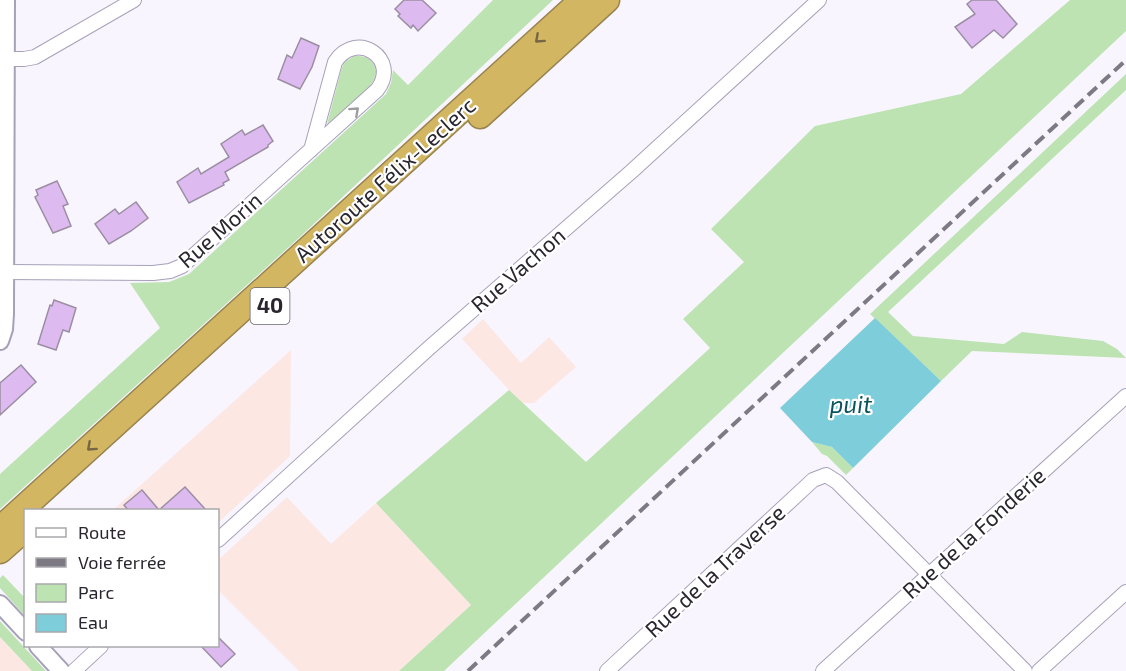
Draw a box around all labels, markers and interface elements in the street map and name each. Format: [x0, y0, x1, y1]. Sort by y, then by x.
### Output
one-way arrow [535, 32, 546, 43]
street label: Autoroute Félix-Leclerc [289, 91, 480, 267]
one-way arrow [348, 107, 358, 118]
street label: Rue Morin [172, 186, 266, 272]
street label: Rue Vachon [465, 221, 570, 317]
road number: 40 [250, 288, 290, 324]
water label: puit [830, 389, 873, 418]
one-way arrow [87, 440, 97, 451]
street label: Rue de la Fonderie [897, 461, 1050, 603]
street label: Rue de la Traverse [639, 499, 790, 642]
legend [24, 509, 219, 647]
text: Route [78, 521, 126, 543]
text: Voie ferrée [78, 551, 166, 573]
text: Parc [78, 581, 114, 603]
text: Eau [78, 611, 108, 633]

